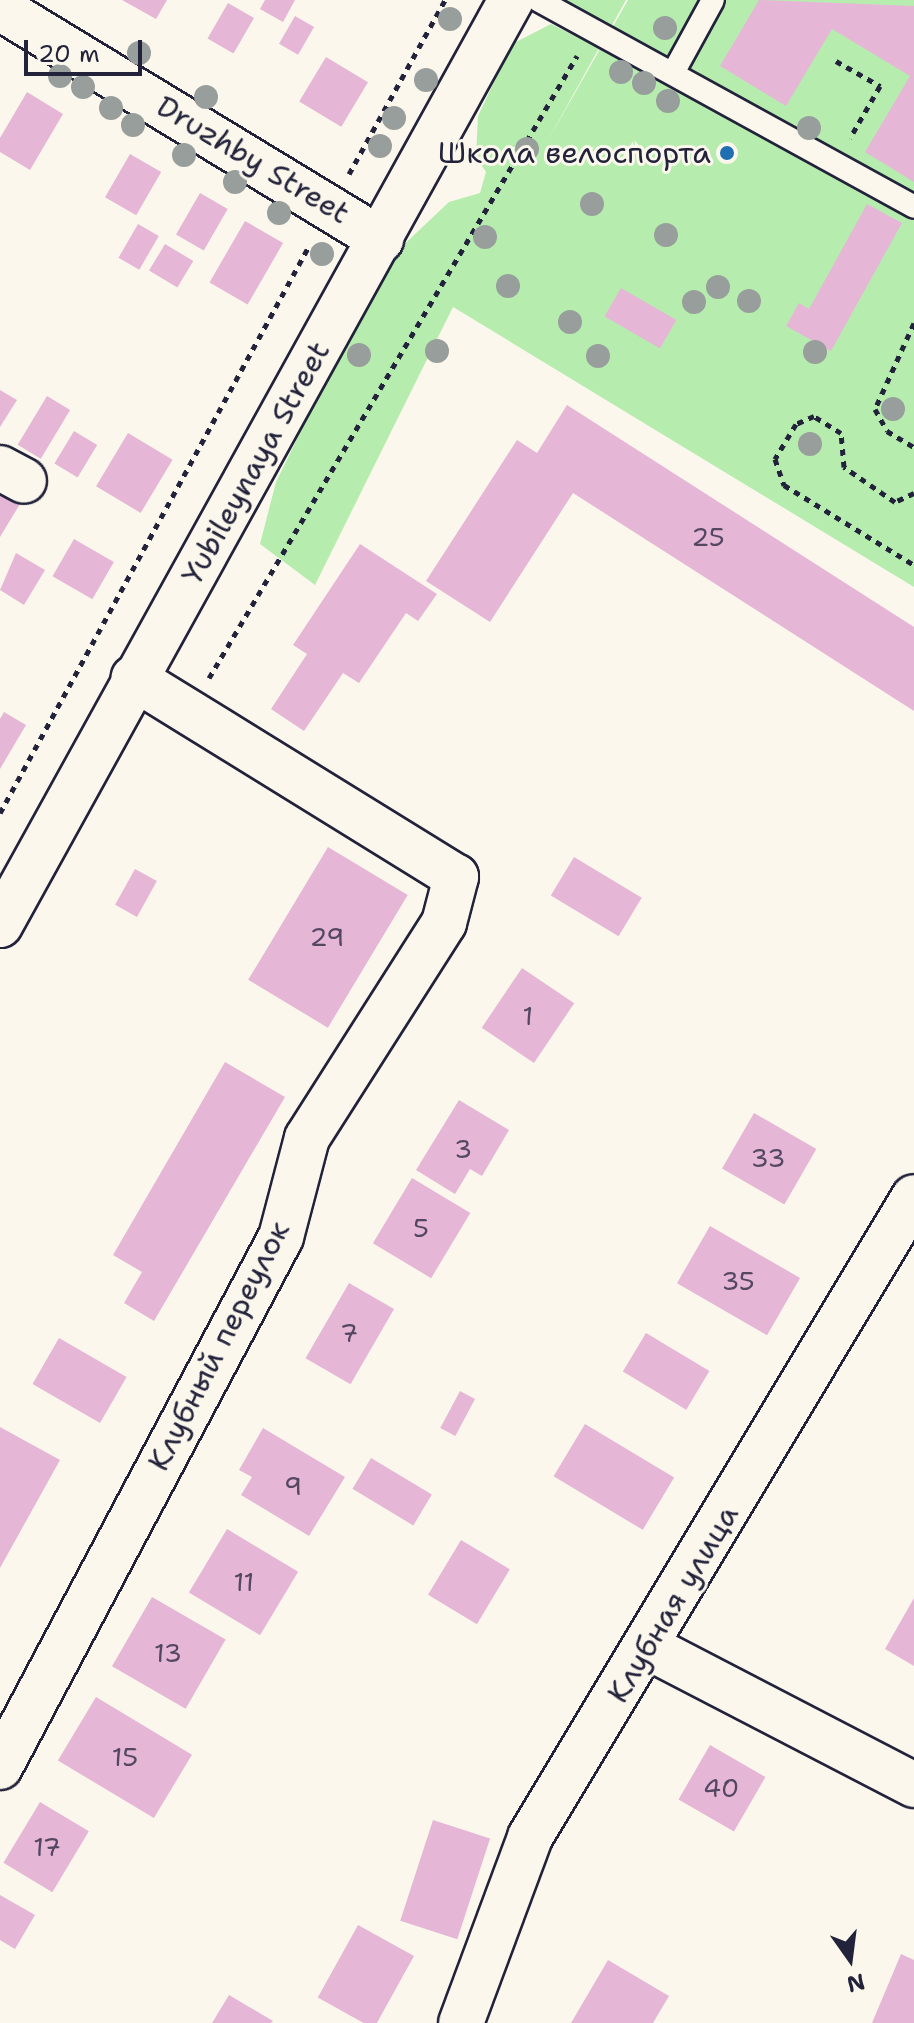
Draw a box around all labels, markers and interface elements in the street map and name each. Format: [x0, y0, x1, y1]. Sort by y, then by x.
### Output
scale bar [28, 24, 146, 74]
text: 20 m [38, 38, 100, 70]
street label: Druzhby Street [150, 88, 356, 232]
place label: Школа велоспорта [438, 135, 711, 171]
marker: Школа велоспорта [718, 144, 736, 162]
street label: Yubileynaya Street [174, 335, 338, 591]
house number: 25 [691, 521, 725, 553]
house number: 29 [309, 921, 345, 953]
house number: 1 [523, 1000, 533, 1032]
house number: 3 [454, 1133, 472, 1165]
house number: 33 [751, 1142, 785, 1174]
house number: 5 [413, 1212, 429, 1244]
street label: Клубный переулок [140, 1215, 298, 1477]
house number: 35 [721, 1265, 755, 1297]
house number: 7 [340, 1317, 358, 1349]
house number: 9 [284, 1470, 302, 1502]
street label: Клубная улица [600, 1499, 746, 1709]
house number: 11 [234, 1566, 254, 1598]
house number: 13 [154, 1637, 182, 1669]
house number: 15 [112, 1741, 138, 1773]
house number: 40 [703, 1772, 739, 1804]
house number: 17 [33, 1831, 61, 1863]
north arrow [810, 1919, 890, 1999]
text: N [844, 1967, 868, 1999]

